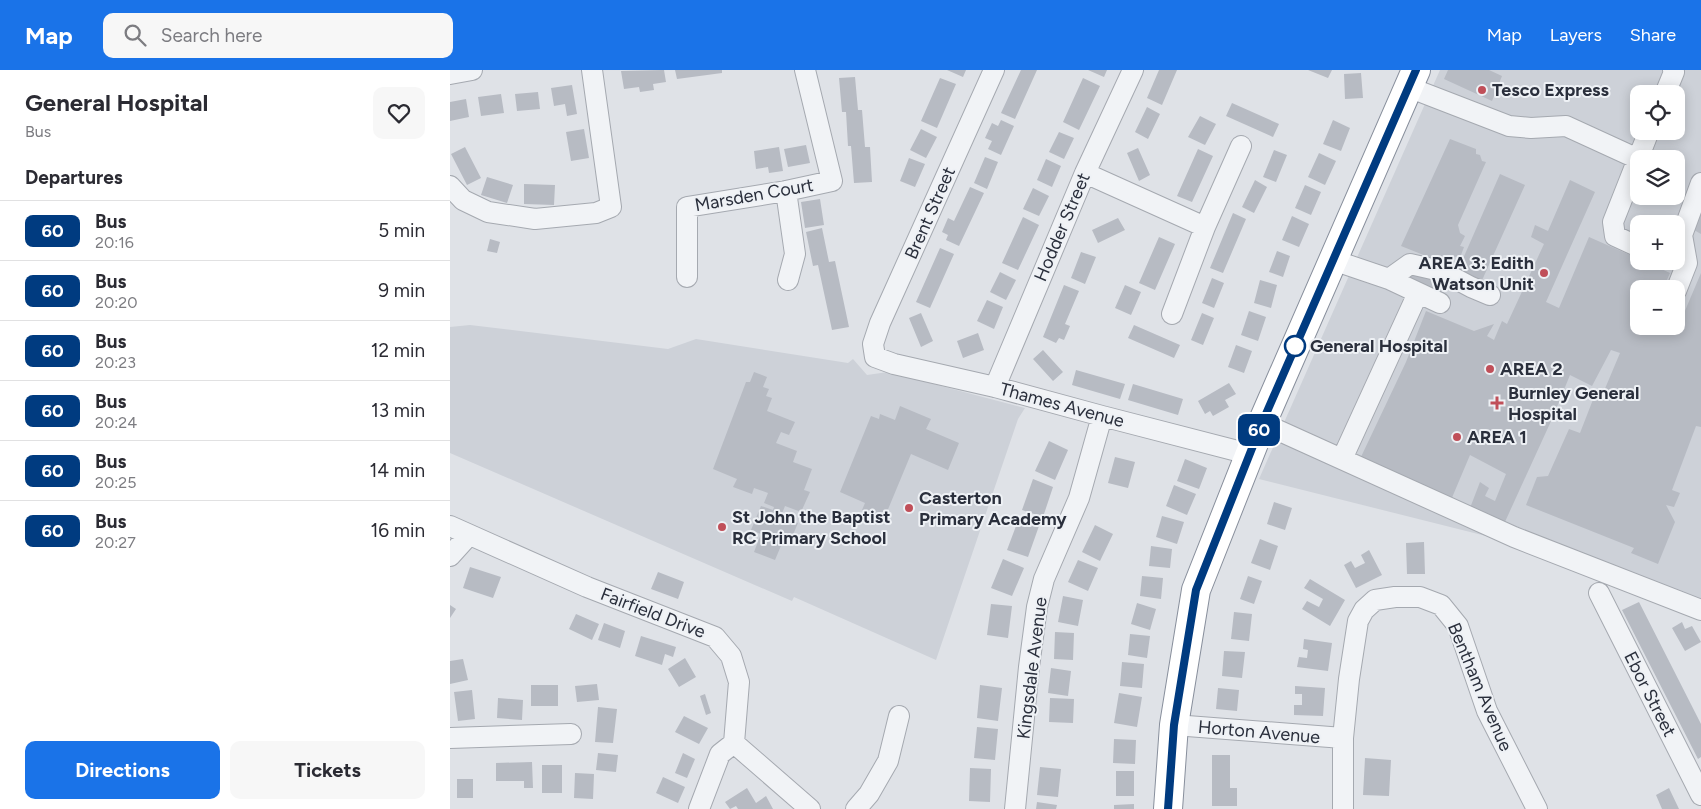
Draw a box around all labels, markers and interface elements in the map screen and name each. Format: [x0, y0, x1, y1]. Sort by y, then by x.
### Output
search box [103, 13, 453, 58]
text: Map [25, 21, 73, 50]
icon: search [121, 21, 149, 49]
text: Search here [161, 24, 262, 47]
text: Map [1487, 24, 1522, 46]
text: Layers [1550, 24, 1602, 46]
text: Share [1630, 24, 1676, 46]
place label: Tesco Express [1492, 79, 1609, 101]
marker: Tesco Express [1476, 84, 1488, 96]
map controls [1630, 85, 1685, 335]
button: locate [1630, 85, 1685, 140]
button: heart [373, 87, 425, 139]
text: General Hospital [25, 88, 209, 117]
text: Bus [25, 122, 51, 141]
button: layers [1630, 150, 1685, 205]
street label: Brent Street [900, 163, 960, 263]
text: Departures [25, 166, 123, 189]
street label: Hodder Street [1029, 169, 1095, 285]
street label: Marsden Court [693, 174, 815, 216]
text: Bus [95, 210, 126, 233]
button: + [1630, 215, 1685, 270]
text: 5 min [378, 219, 425, 242]
text: 60 [41, 220, 64, 242]
text: 20:16 [95, 233, 134, 252]
place label: AREA 3: Edith Watson Unit [1419, 252, 1534, 295]
marker: AREA 3: Edith Watson Unit [1538, 267, 1550, 279]
text: Bus [95, 270, 126, 293]
text: 9 min [378, 279, 425, 302]
text: 60 [41, 280, 64, 302]
button: − [1630, 280, 1685, 335]
text: 20:20 [95, 293, 137, 312]
text: Bus [95, 330, 126, 353]
marker: General Hospital [1284, 335, 1306, 357]
place label: General Hospital [1310, 335, 1448, 357]
text: 12 min [371, 339, 425, 362]
text: 60 [41, 340, 64, 362]
text: 20:23 [95, 353, 136, 372]
place label: AREA 2 [1500, 358, 1563, 380]
marker: AREA 2 [1484, 363, 1496, 375]
street label: Thames Avenue [997, 378, 1127, 432]
place label: Burnley General Hospital [1508, 382, 1639, 425]
text: Bus [95, 390, 126, 413]
marker: Burnley General Hospital [1490, 396, 1504, 410]
text: 13 min [371, 399, 425, 422]
text: 60 [41, 400, 64, 422]
text: 20:24 [95, 413, 137, 432]
line badge: 60 [1236, 414, 1282, 446]
text: 60 [1248, 419, 1270, 441]
place label: AREA 1 [1467, 426, 1527, 448]
marker: AREA 1 [1451, 431, 1463, 443]
text: Bus [95, 450, 126, 473]
text: 14 min [369, 459, 425, 482]
text: 60 [41, 460, 64, 482]
text: 20:25 [95, 473, 136, 492]
place label: Casterton Primary Academy [919, 487, 1067, 530]
marker: Casterton Primary Academy [903, 502, 915, 514]
place label: St John the Baptist RC Primary School [732, 506, 890, 549]
text: Bus [95, 510, 126, 533]
text: 16 min [371, 519, 425, 542]
text: 60 [41, 520, 64, 542]
marker: St John the Baptist RC Primary School [716, 521, 728, 533]
text: 20:27 [95, 533, 136, 552]
street label: Fairfield Drive [598, 583, 709, 643]
street label: Kingsdale Avenue [1012, 596, 1052, 740]
street label: Bentham Avenue [1443, 619, 1517, 755]
street label: Ebor Street [1619, 648, 1681, 740]
street label: Horton Avenue [1197, 716, 1321, 748]
button: Directions [25, 741, 220, 799]
button: Tickets [230, 741, 425, 799]

